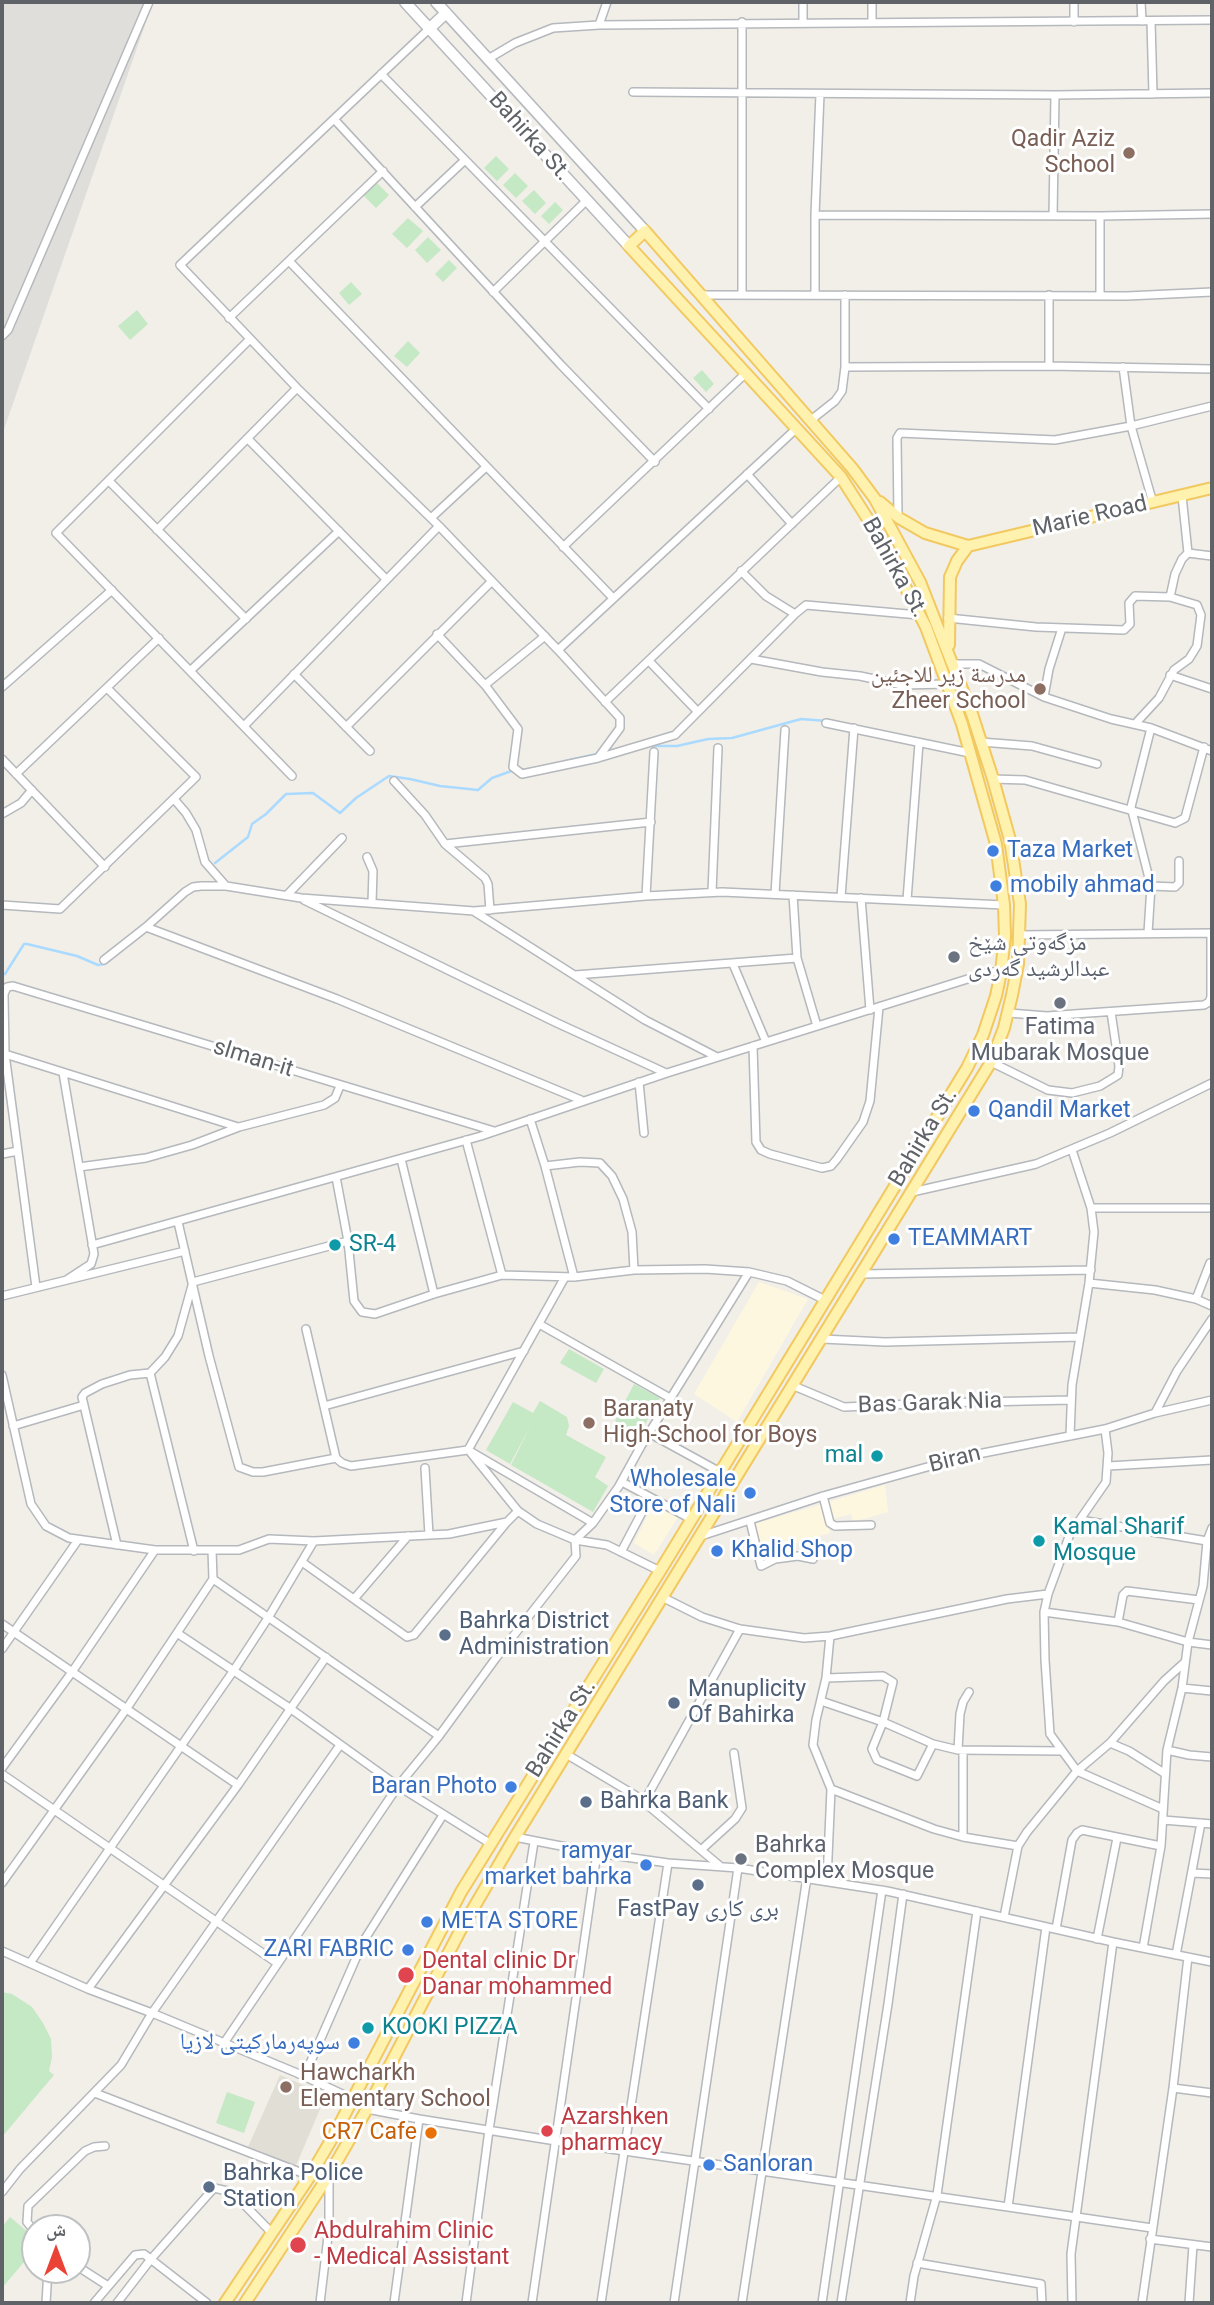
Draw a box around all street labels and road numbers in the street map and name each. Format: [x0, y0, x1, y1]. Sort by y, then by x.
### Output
street label: Bahirka St. [482, 87, 576, 187]
street label: Marie Road [1030, 490, 1150, 544]
street label: Bahirka St. [855, 513, 933, 623]
street label: slman-it [210, 1034, 296, 1084]
street label: Bahirka St. [884, 1084, 964, 1192]
street label: Bas Garak Nia [857, 1388, 1003, 1420]
street label: Biran [926, 1440, 984, 1480]
street label: Bahirka St. [521, 1675, 603, 1783]

